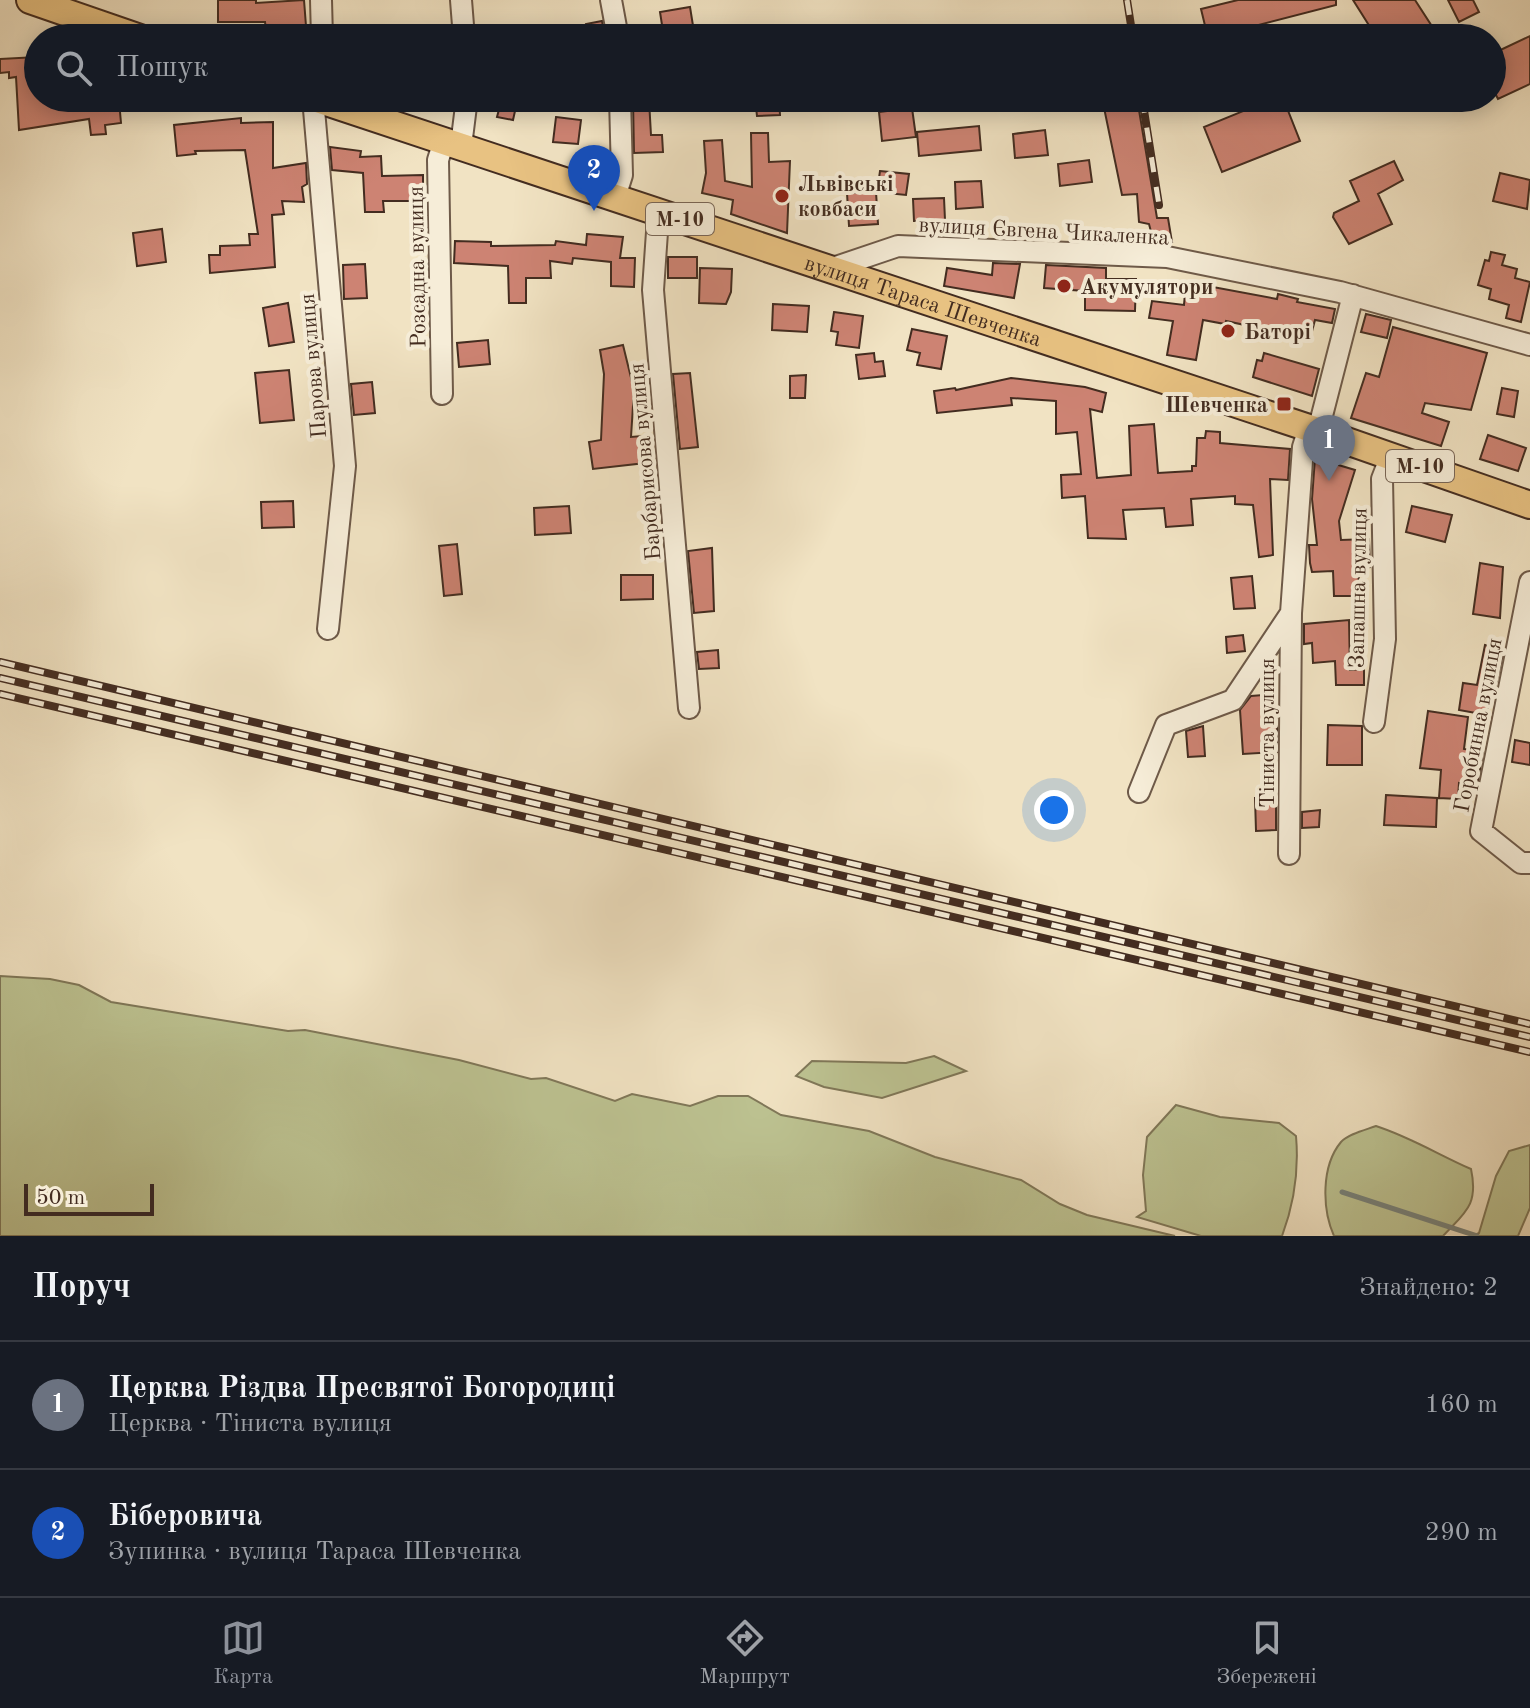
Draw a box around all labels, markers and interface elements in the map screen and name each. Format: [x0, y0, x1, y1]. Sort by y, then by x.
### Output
search box [24, 24, 1506, 112]
icon: search [52, 46, 96, 90]
text: Пошук [116, 53, 208, 83]
pin: 2 [568, 145, 620, 211]
place label: Львівські ковбаси [798, 174, 893, 221]
street label: Розсадна вулиця [406, 186, 430, 348]
marker: Львівські ковбаси [773, 187, 791, 205]
road number: М-10 [646, 203, 714, 235]
street label: вулиця Євгена Чикаленка [918, 214, 1170, 250]
street label: вулиця Тараса Шевченка [802, 253, 1044, 352]
marker: Акумулятори [1055, 277, 1073, 295]
place label: Акумулятори [1080, 277, 1214, 299]
street label: Парова вулиця [297, 292, 331, 439]
marker: Баторі [1219, 322, 1237, 340]
place label: Баторі [1244, 322, 1311, 344]
street label: Барбарисова вулиця [626, 362, 666, 562]
place label: Шевченка [1165, 395, 1268, 417]
marker: Шевченка [1275, 395, 1293, 413]
pin: 1 [1303, 415, 1355, 481]
road number: М-10 [1386, 450, 1454, 482]
street label: Запашна вулиця [1347, 507, 1371, 669]
street label: Горобинна вулиця [1451, 636, 1507, 814]
street label: Тіниста вулиця [1257, 658, 1279, 808]
your location [1034, 790, 1074, 830]
scale bar [24, 1180, 154, 1216]
text: 50 m [36, 1187, 85, 1209]
text: Поруч [32, 1271, 131, 1305]
text: Знайдено: 2 [1359, 1275, 1498, 1301]
text: Церква Різдва Пресвятої Богородиці [108, 1374, 615, 1404]
text: 1 [50, 1392, 66, 1418]
text: 160 m [1425, 1392, 1498, 1418]
text: Церква · Тіниста вулиця [108, 1411, 392, 1437]
text: Біберовича [108, 1502, 262, 1532]
text: 2 [50, 1520, 66, 1546]
text: 290 m [1425, 1520, 1498, 1546]
text: Зупинка · вулиця Тараса Шевченка [108, 1539, 521, 1565]
tab: Карта [213, 1616, 273, 1691]
tab: Маршрут [699, 1616, 790, 1691]
tab: Збережені [1216, 1616, 1317, 1691]

